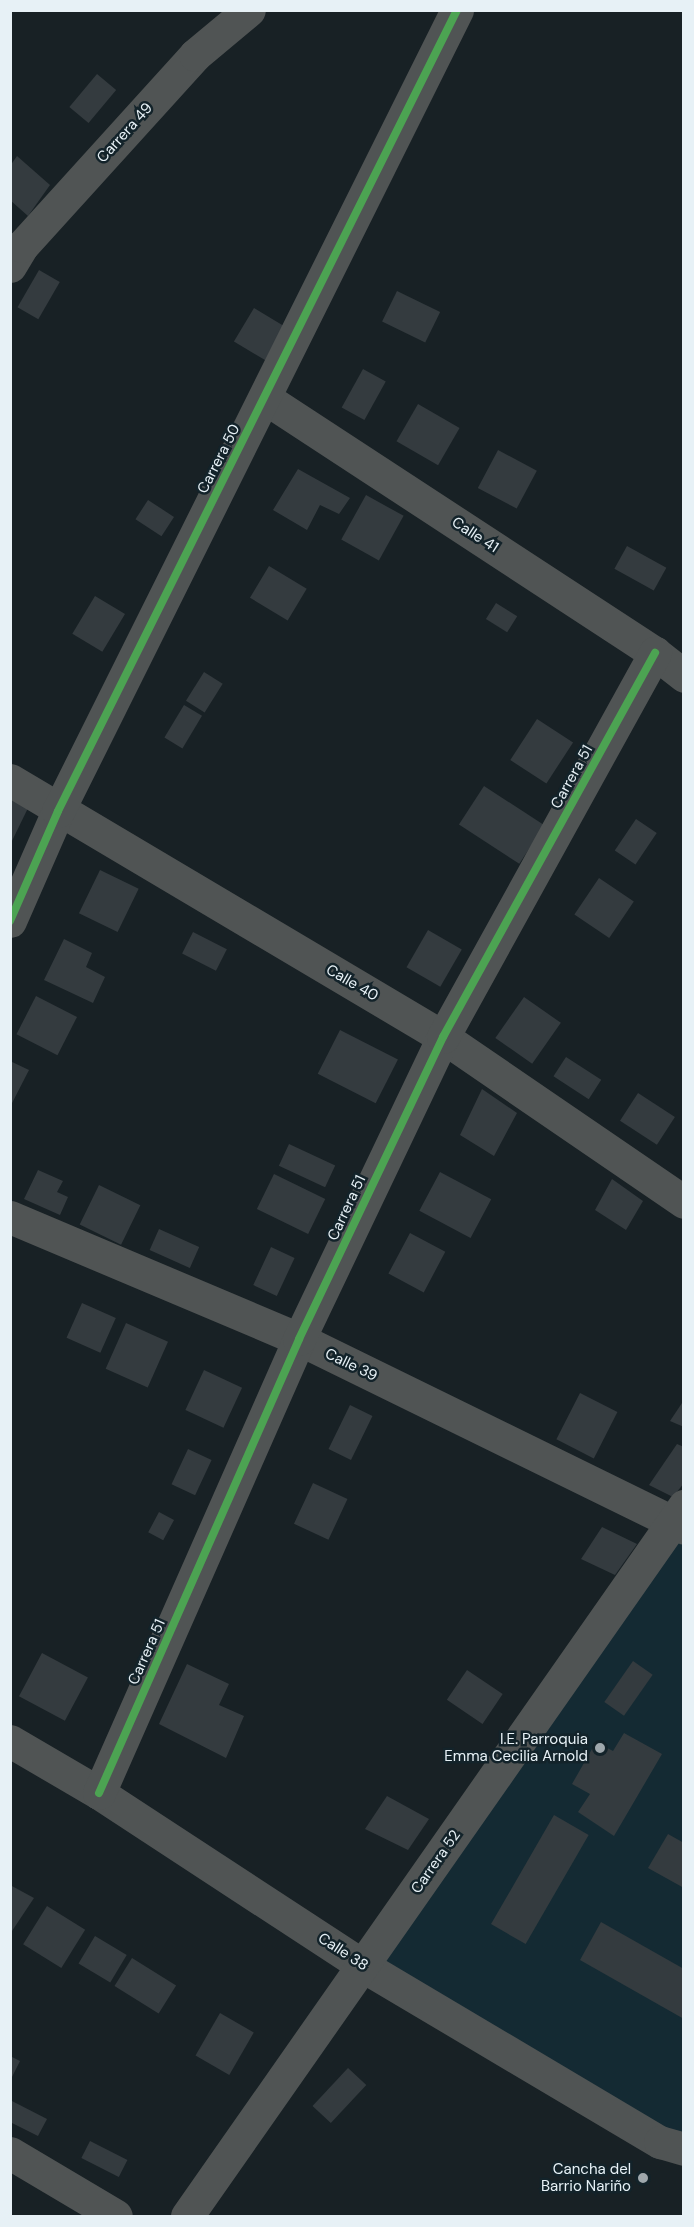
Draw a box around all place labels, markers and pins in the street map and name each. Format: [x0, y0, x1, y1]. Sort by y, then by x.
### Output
place label: I.E. Parroquia Emma Cecilia Arnold [444, 1730, 588, 1765]
marker: I.E. Parroquia Emma Cecilia Arnold [593, 1741, 607, 1755]
place label: Cancha del Barrio Nariño [541, 2160, 631, 2195]
marker: Cancha del Barrio Nariño [636, 2171, 650, 2185]

